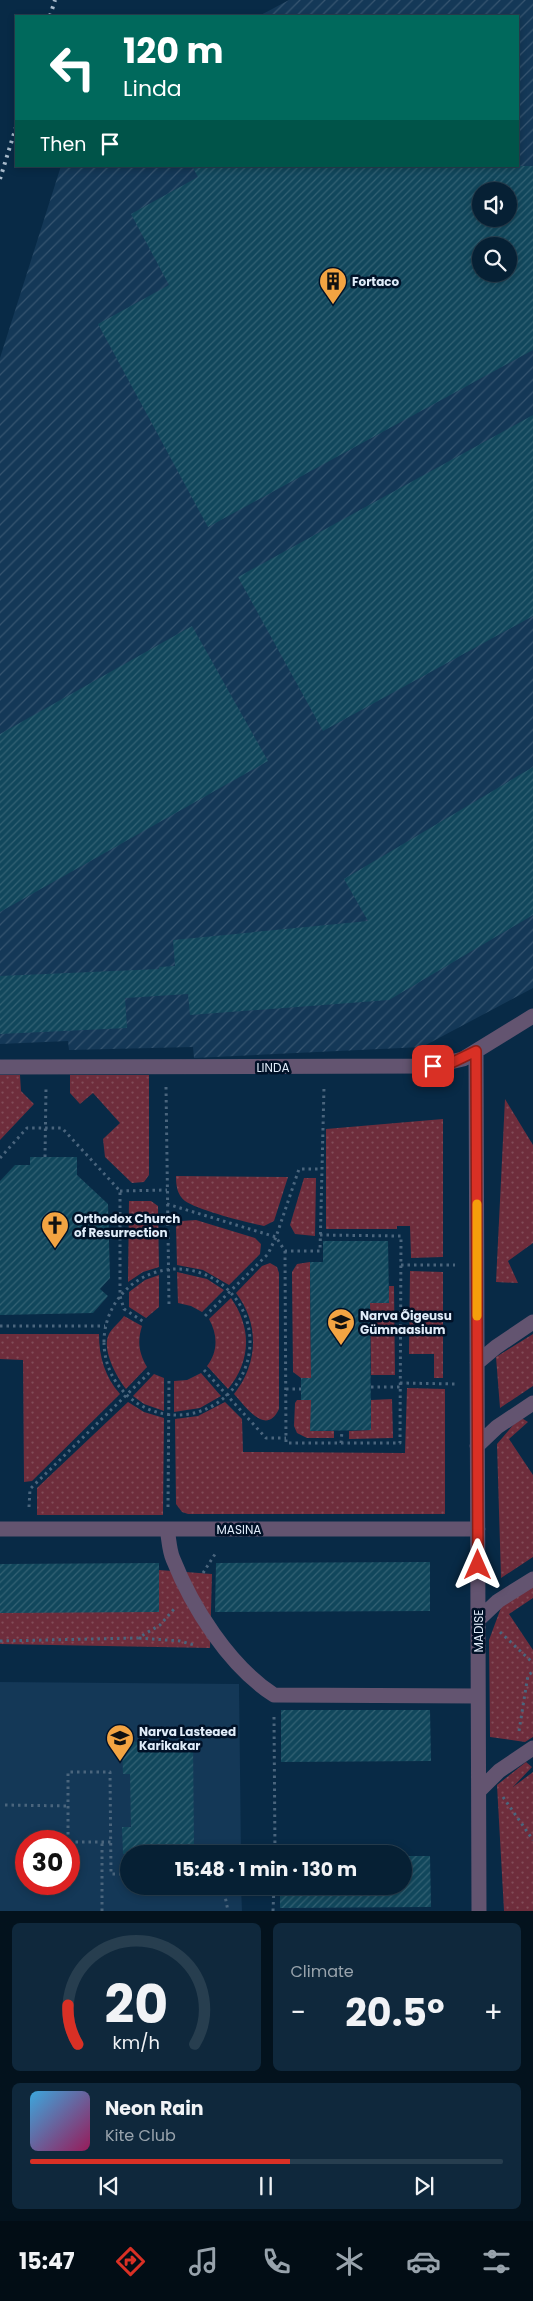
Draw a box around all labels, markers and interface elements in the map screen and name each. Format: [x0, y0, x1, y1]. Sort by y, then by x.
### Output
text: 120 m [123, 26, 223, 75]
icon: left [40, 35, 105, 100]
text: Linda [123, 73, 182, 104]
icon: arrive [96, 130, 124, 158]
text: Then [40, 131, 86, 158]
map controls [472, 182, 517, 282]
button: sound [472, 182, 517, 227]
button: search [472, 237, 517, 282]
building icon: Fortaco [318, 266, 348, 305]
place label: Fortaco [352, 273, 400, 290]
pin [412, 1045, 454, 1087]
icon: arrive [419, 1052, 447, 1080]
street label: LINDA [256, 1059, 290, 1076]
church icon: Orthodox Church of Resurrection [40, 1210, 70, 1249]
place label: Orthodox Church of Resurrection [74, 1210, 180, 1241]
school or university icon: Narva Õigeusu Gümnaasium [326, 1307, 356, 1346]
place label: Narva Õigeusu Gümnaasium [360, 1307, 452, 1338]
street label: MASINA [217, 1521, 261, 1538]
position arrow [451, 1538, 503, 1590]
street label: MADISE [470, 1609, 487, 1653]
school or university icon: Narva Lasteaed Karikakar [105, 1723, 135, 1762]
place label: Narva Lasteaed Karikakar [139, 1723, 236, 1754]
speed limit sign: 30 [15, 1830, 80, 1895]
text: 15:48 · 1 min · 130 m [175, 1856, 357, 1883]
text: Climate [291, 1960, 354, 1983]
text: 20 [104, 1968, 168, 2041]
text: 20.5° [345, 1986, 445, 2039]
text: − [291, 1993, 306, 2032]
text: + [484, 1993, 503, 2032]
text: km/h [112, 2030, 160, 2055]
text: Neon Rain [105, 2095, 204, 2122]
text: Kite Club [105, 2124, 176, 2147]
icon: previous [95, 2172, 123, 2200]
icon: pause [252, 2172, 280, 2200]
icon: next [410, 2172, 438, 2200]
icon: directions [113, 2244, 148, 2279]
icon: music [186, 2244, 221, 2279]
icon: phone [259, 2244, 294, 2279]
icon: climate [332, 2244, 367, 2279]
icon: car [406, 2244, 441, 2279]
icon: filters [479, 2244, 514, 2279]
text: 15:47 [19, 2246, 75, 2277]

